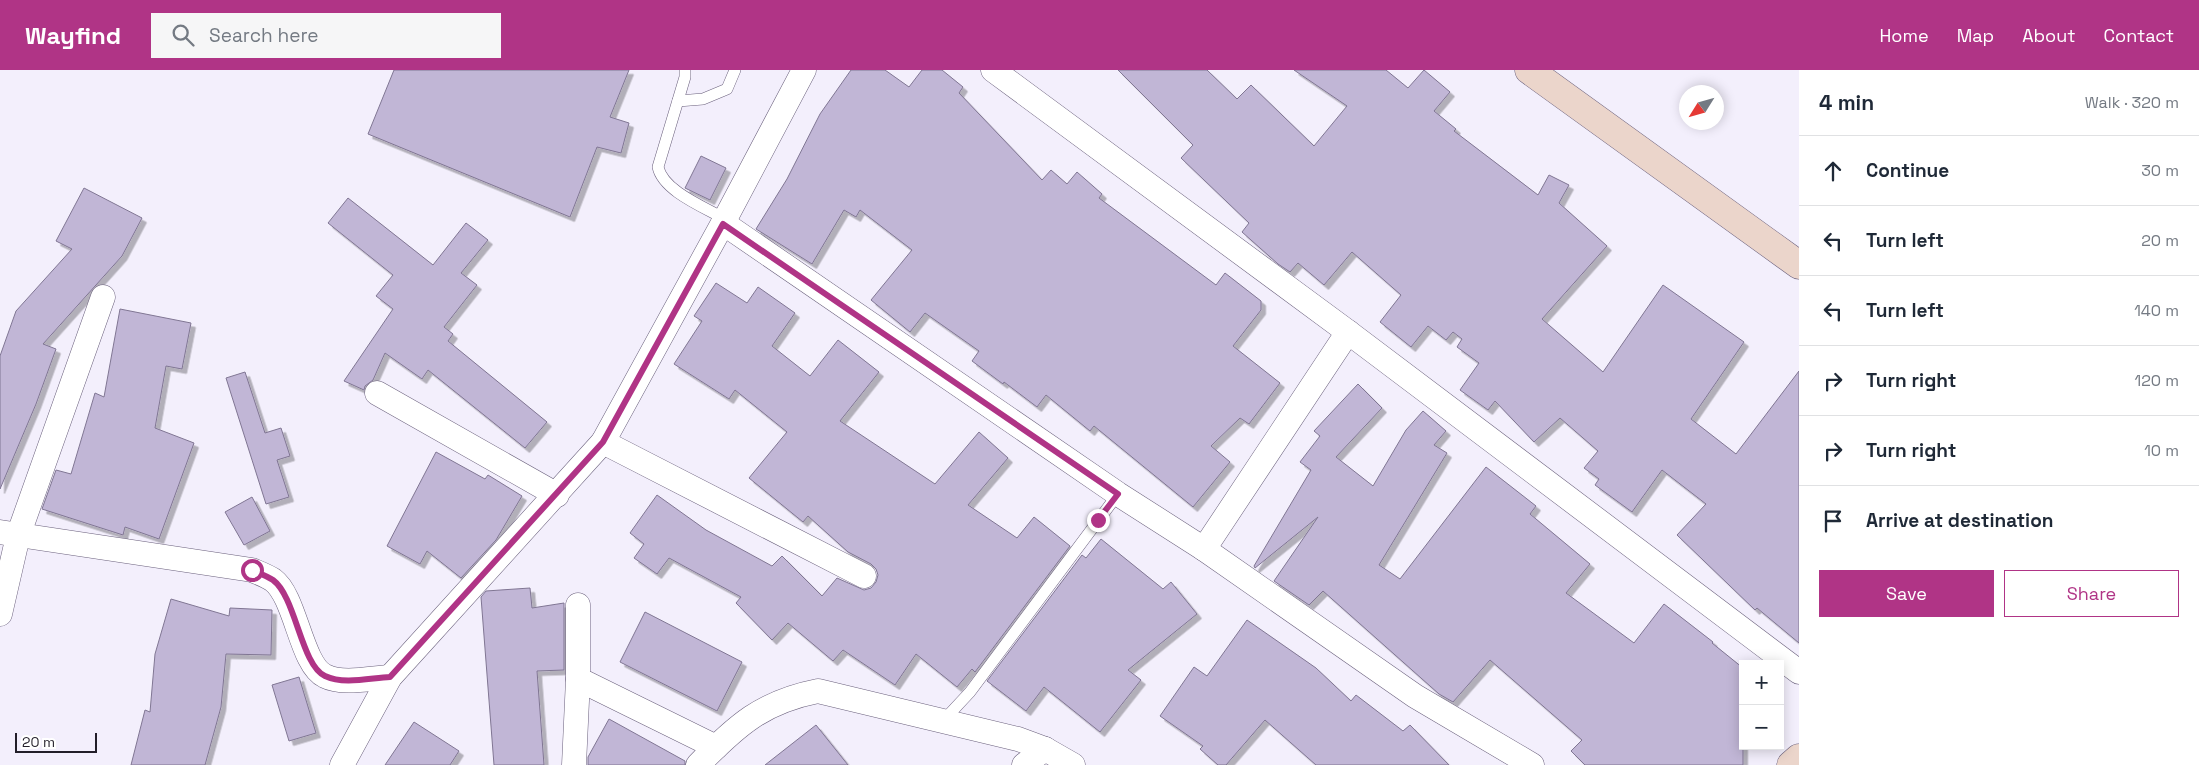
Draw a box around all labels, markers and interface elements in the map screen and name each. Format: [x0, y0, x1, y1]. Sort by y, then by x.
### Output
search box [151, 13, 501, 58]
text: Wayfind [25, 20, 121, 51]
icon: search [169, 21, 197, 49]
text: Search here [209, 23, 319, 48]
text: Home [1880, 24, 1929, 47]
text: Map [1957, 24, 1994, 47]
text: About [2022, 24, 2076, 47]
text: Contact [2104, 24, 2174, 47]
north arrow [1679, 85, 1724, 130]
text: 4 min [1819, 89, 1874, 116]
text: Walk · 320 m [2085, 92, 2179, 113]
icon: ahead [1819, 157, 1847, 185]
text: Continue [1866, 158, 1949, 183]
text: 30 m [2141, 160, 2179, 181]
icon: left [1819, 227, 1847, 255]
text: Turn left [1866, 228, 1944, 253]
text: 20 m [2141, 230, 2179, 251]
icon: left [1819, 297, 1847, 325]
text: Turn left [1866, 298, 1944, 323]
text: 140 m [2134, 300, 2179, 321]
icon: right [1819, 367, 1847, 395]
text: Turn right [1866, 368, 1956, 393]
text: 120 m [2135, 370, 2179, 391]
icon: right [1819, 437, 1847, 465]
text: Turn right [1866, 438, 1956, 463]
text: 10 m [2144, 440, 2179, 461]
icon: arrive [1819, 507, 1847, 535]
text: Arrive at destination [1866, 508, 2054, 533]
route end [1087, 509, 1110, 532]
route start [241, 559, 264, 582]
button: Save [1819, 570, 1994, 617]
button: Share [2004, 570, 2179, 617]
map controls [1739, 660, 1784, 750]
button: + [1739, 660, 1784, 705]
button: − [1739, 705, 1784, 750]
scale bar [15, 730, 98, 753]
text: 20 m [22, 733, 55, 751]

